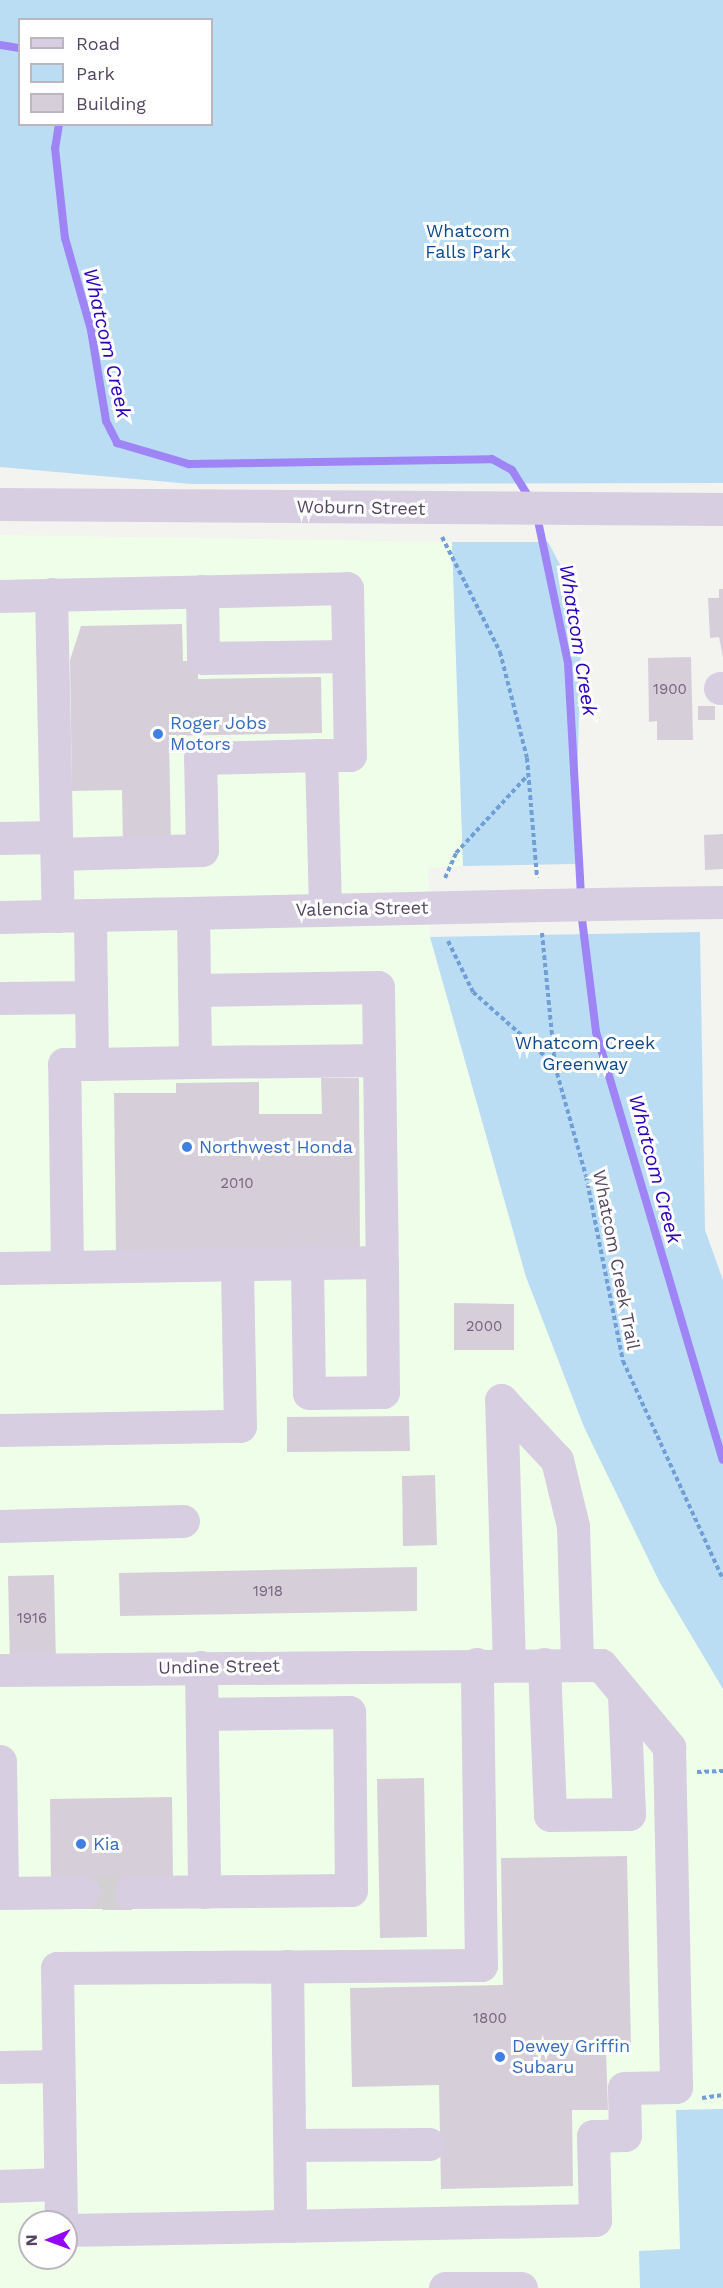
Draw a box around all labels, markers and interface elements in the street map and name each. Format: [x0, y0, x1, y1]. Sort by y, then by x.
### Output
legend [18, 18, 213, 126]
text: Road [76, 33, 120, 54]
text: Park [76, 63, 115, 84]
text: Building [76, 93, 146, 114]
park label: Whatcom Falls Park [425, 221, 511, 264]
water label: Whatcom Creek [78, 265, 136, 421]
street label: Woburn Street [296, 496, 426, 520]
water label: Whatcom Creek [554, 562, 602, 718]
house number: 1900 [653, 681, 687, 699]
place label: Roger Jobs Motors [170, 713, 268, 756]
marker: Roger Jobs Motors [151, 727, 165, 741]
street label: Valencia Street [295, 897, 429, 921]
park label: Whatcom Creek Greenway [515, 1033, 655, 1076]
water label: Whatcom Creek [624, 1092, 686, 1246]
place label: Northwest Honda [199, 1136, 353, 1158]
marker: Northwest Honda [180, 1140, 194, 1154]
street label: Whatcom Creek Trail [588, 1168, 644, 1352]
house number: 2010 [220, 1175, 254, 1193]
house number: 2000 [466, 1318, 502, 1336]
house number: 1918 [253, 1583, 283, 1601]
house number: 1916 [17, 1610, 47, 1628]
street label: Undine Street [158, 1655, 280, 1679]
place label: Kia [93, 1833, 120, 1855]
marker: Kia [74, 1837, 88, 1851]
house number: 1800 [473, 2010, 507, 2028]
place label: Dewey Griffin Subaru [512, 2036, 631, 2078]
marker: Dewey Griffin Subaru [493, 2050, 507, 2064]
north arrow [18, 2210, 78, 2270]
text: N [22, 2234, 41, 2246]

